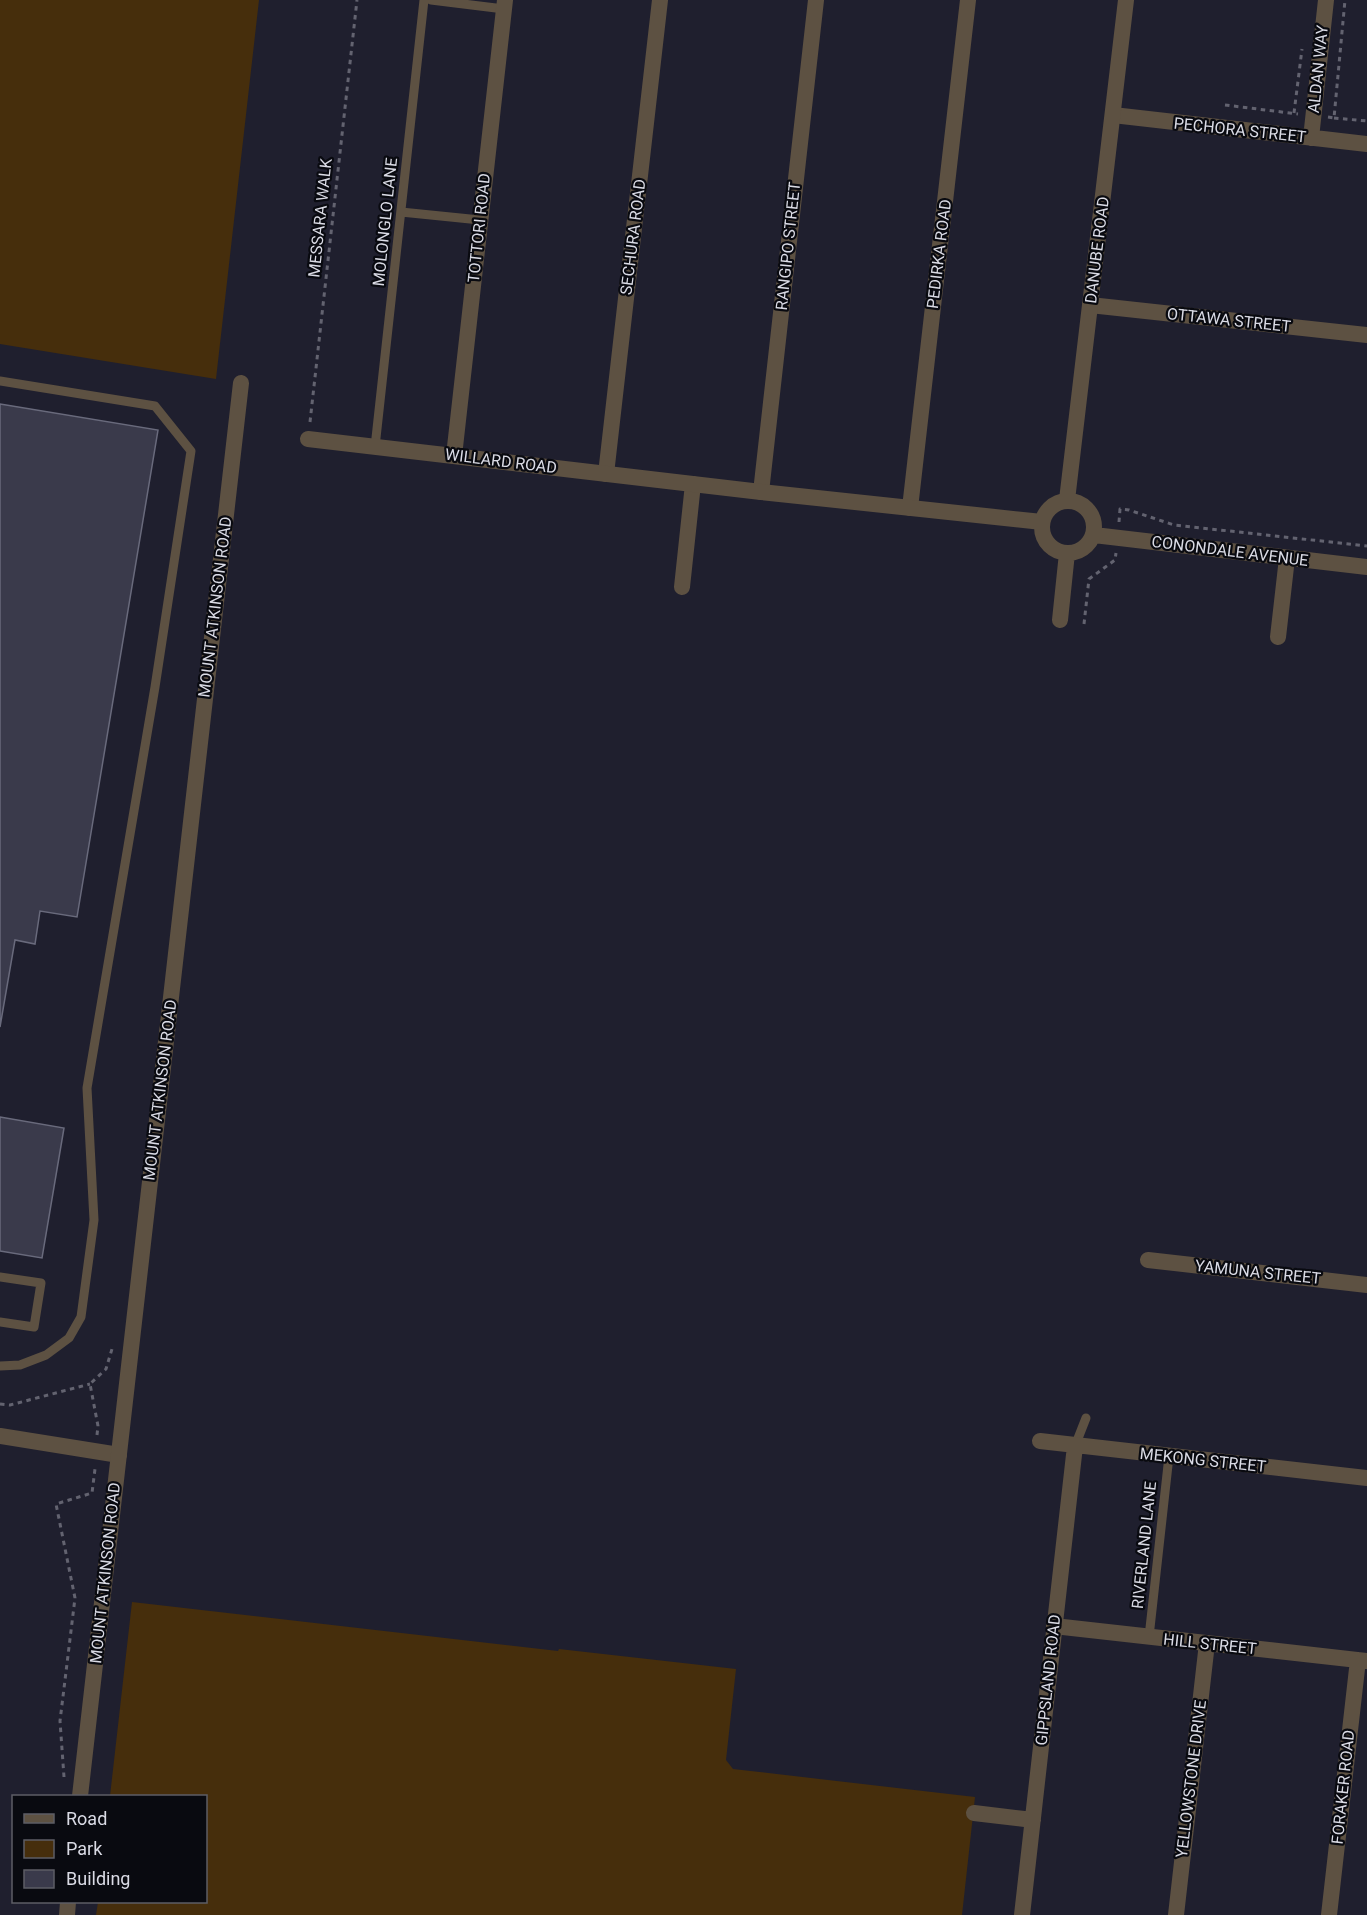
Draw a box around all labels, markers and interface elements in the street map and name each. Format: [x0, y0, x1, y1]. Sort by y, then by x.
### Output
street label: ALDAN WAY [1304, 24, 1332, 114]
street label: PECHORA STREET [1173, 114, 1308, 146]
street label: MESSARA WALK [304, 157, 336, 279]
street label: MOLONGLO LANE [369, 157, 401, 287]
street label: TOTTORI ROAD [464, 172, 494, 284]
street label: SECHURA ROAD [616, 178, 650, 296]
street label: RANGIPO STREET [772, 180, 804, 311]
street label: DANUBE ROAD [1081, 196, 1113, 304]
street label: PEDIRKA ROAD [923, 198, 955, 310]
street label: OTTAWA STREET [1166, 304, 1292, 336]
street label: WILLARD ROAD [444, 445, 558, 477]
street label: MOUNT ATKINSON ROAD [194, 515, 236, 699]
street label: CONONDALE AVENUE [1151, 532, 1309, 570]
street label: MOUNT ATKINSON ROAD [139, 998, 181, 1182]
street label: YAMUNA STREET [1194, 1256, 1322, 1288]
street label: MEKONG STREET [1139, 1444, 1268, 1476]
street label: RIVERLAND LANE [1128, 1480, 1160, 1610]
street label: MOUNT ATKINSON ROAD [86, 1481, 124, 1665]
street label: GIPPSLAND ROAD [1032, 1614, 1064, 1746]
street label: HILL STREET [1162, 1630, 1258, 1658]
street label: YELLOWSTONE DRIVE [1172, 1699, 1210, 1859]
street label: FORAKER ROAD [1328, 1729, 1358, 1845]
legend [12, 1795, 207, 1903]
text: Road [66, 1808, 107, 1829]
text: Park [66, 1838, 103, 1859]
text: Building [66, 1868, 130, 1889]

